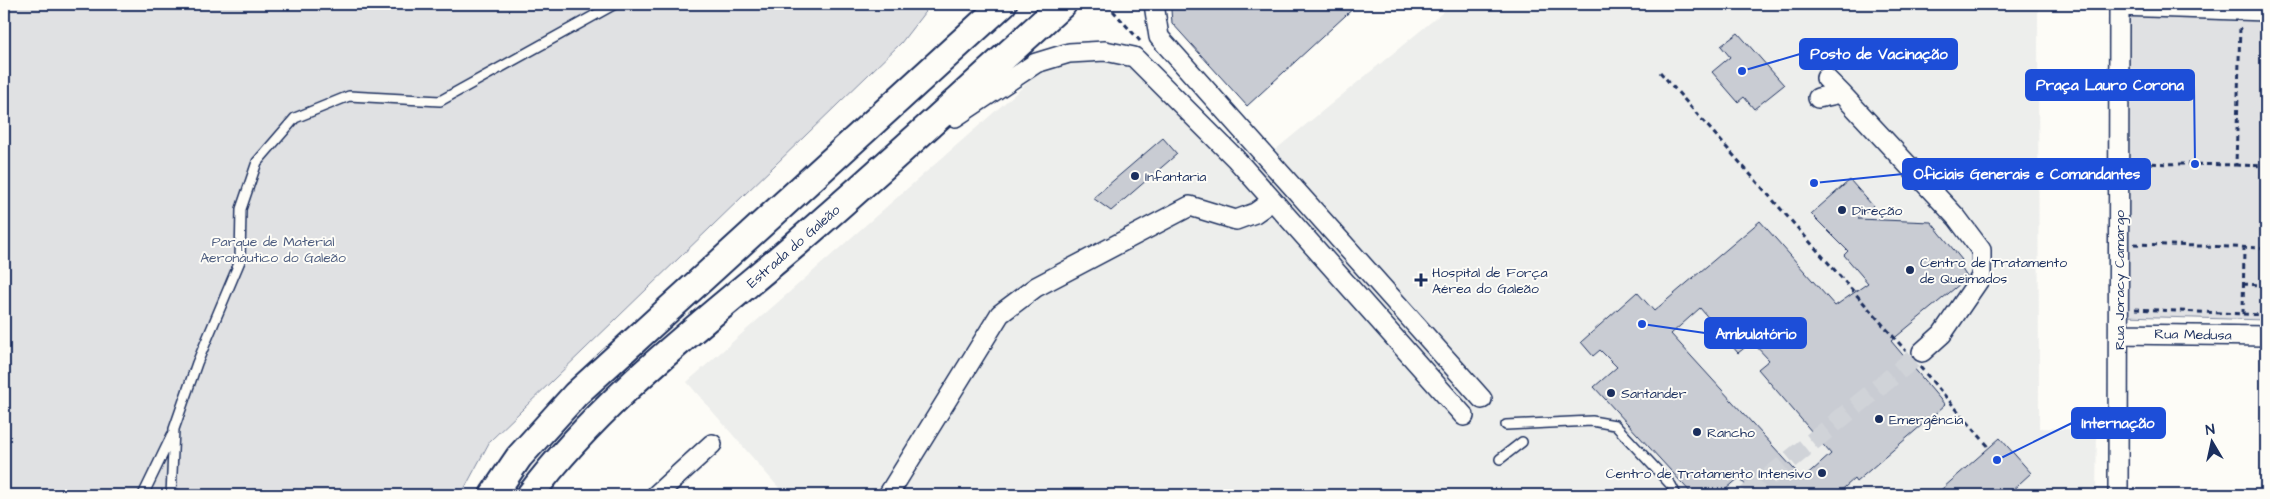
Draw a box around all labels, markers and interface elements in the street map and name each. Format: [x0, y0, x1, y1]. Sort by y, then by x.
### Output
callout: Posto de Vacinação [1800, 39, 1957, 69]
text: Posto de Vacinação [1810, 44, 1948, 65]
callout: Praça Lauro Corona [2026, 70, 2194, 100]
text: Praça Lauro Corona [2036, 75, 2184, 96]
callout: Oficiais Generais e Comandantes [1903, 159, 2150, 189]
text: Oficiais Generais e Comandantes [1914, 164, 2141, 185]
place label: Infantaria [1145, 167, 1206, 187]
marker: Infantaria [1129, 170, 1141, 182]
street label: Estrada do Galeão [743, 200, 845, 293]
place label: Direção [1852, 201, 1902, 221]
marker: Direção [1836, 204, 1848, 216]
street label: Rua Joracy Camargo [2110, 210, 2130, 350]
park label: Parque de Material Aeronáutico do Galeão [200, 232, 346, 268]
place label: Centro de Tratamento de Queimados [1920, 253, 2067, 289]
place label: Hospital de Força Aérea do Galeão [1432, 263, 1548, 299]
marker: Centro de Tratamento de Queimados [1904, 264, 1916, 276]
marker: Hospital de Força Aérea do Galeão [1414, 273, 1428, 287]
callout: Ambulatório [1705, 318, 1806, 348]
text: Ambulatório [1716, 324, 1797, 345]
street label: Rua Medusa [2154, 324, 2232, 346]
place label: Santander [1621, 384, 1687, 404]
marker: Santander [1605, 387, 1617, 399]
callout: Internação [2072, 408, 2165, 438]
place label: Emergência [1889, 410, 1963, 430]
marker: Emergência [1873, 413, 1885, 425]
text: Internação [2082, 413, 2155, 434]
north arrow [2188, 416, 2238, 466]
text: N [2204, 420, 2216, 441]
place label: Rancho [1707, 423, 1755, 443]
marker: Rancho [1691, 426, 1703, 438]
place label: Centro de Tratamento Intensivo [1606, 464, 1812, 484]
marker: Centro de Tratamento Intensivo [1816, 467, 1828, 479]

